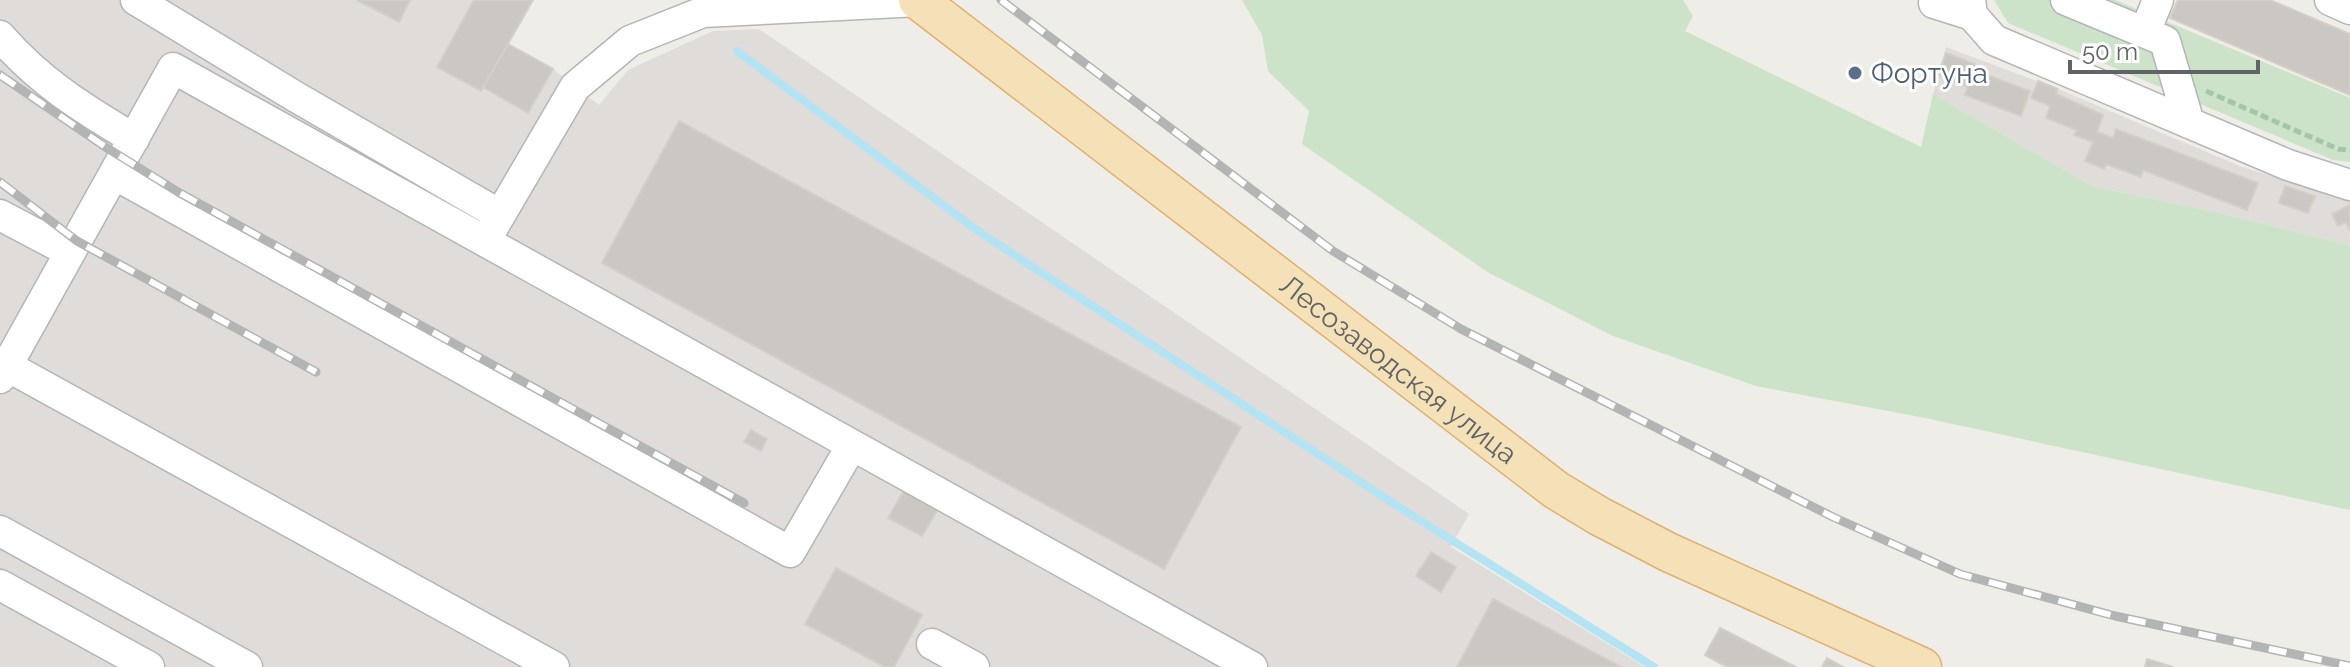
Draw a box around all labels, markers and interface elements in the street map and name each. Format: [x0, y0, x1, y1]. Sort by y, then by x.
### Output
scale bar [2070, 24, 2258, 74]
text: 50 m [2082, 37, 2138, 66]
place label: Фортуна [1871, 57, 1988, 90]
marker: Фортуна [1846, 64, 1864, 82]
street label: Лесозаводская улица [1273, 268, 1523, 471]

